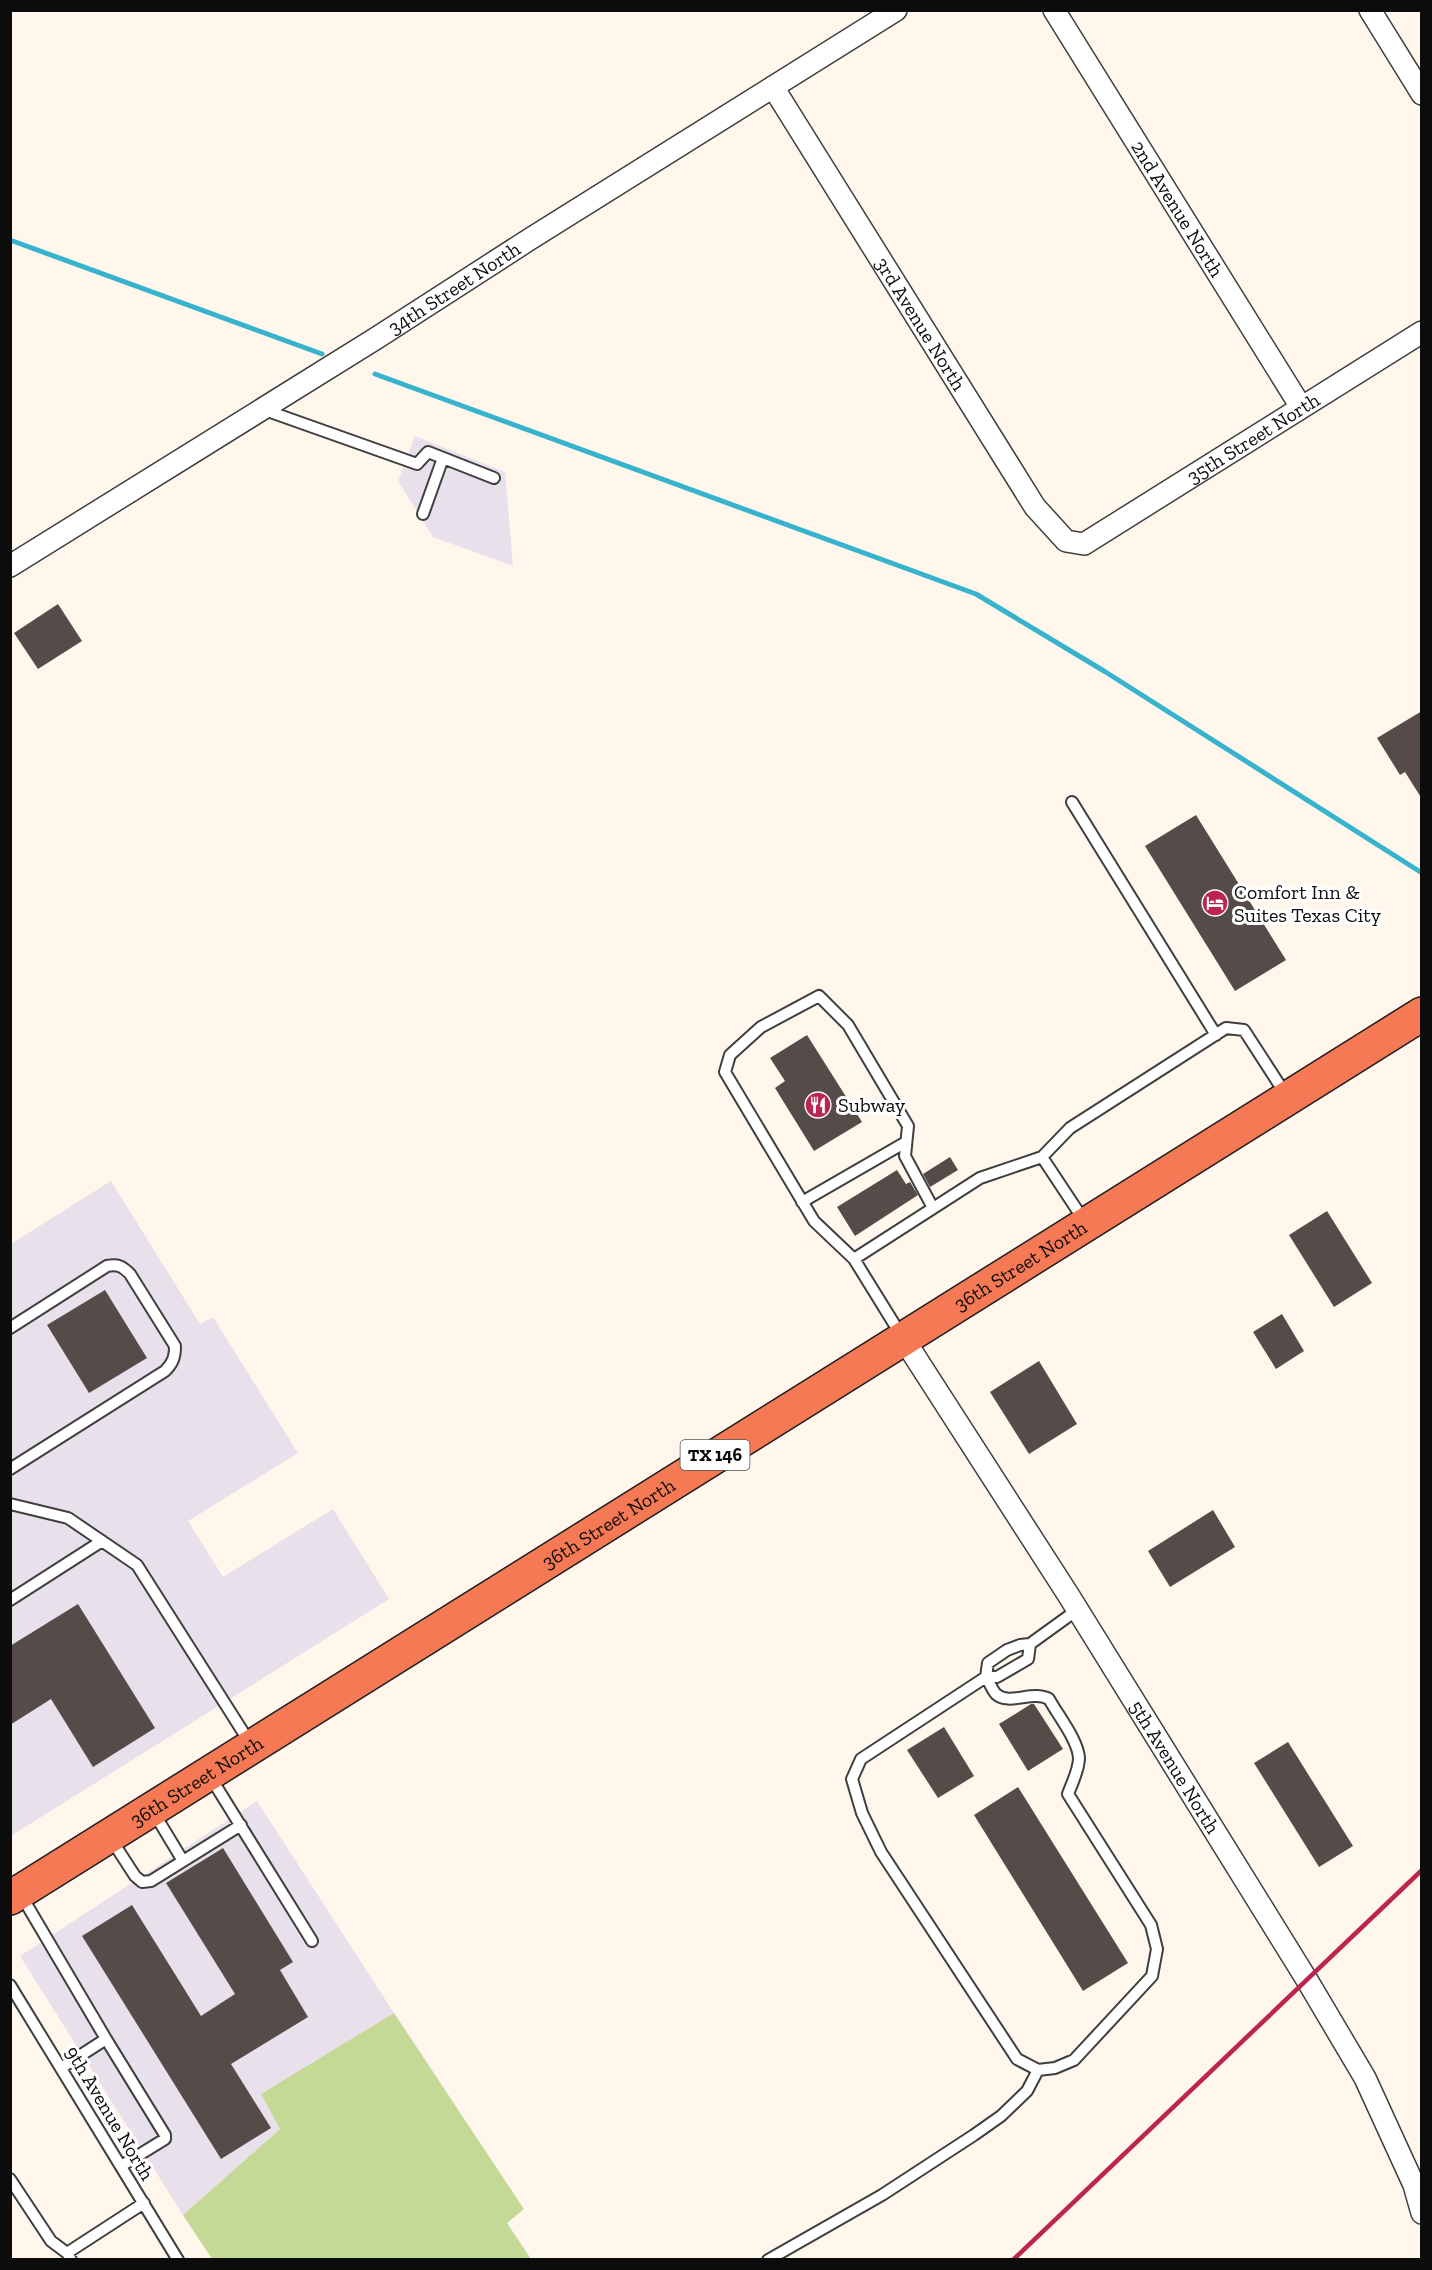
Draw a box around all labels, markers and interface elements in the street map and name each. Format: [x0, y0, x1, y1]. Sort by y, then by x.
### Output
street label: 2nd Avenue North [1126, 136, 1230, 282]
street label: 34th Street North [384, 236, 525, 339]
street label: 3rd Avenue North [870, 253, 972, 396]
street label: 35th Street North [1182, 387, 1325, 488]
place label: Comfort Inn & Suites Texas City [1234, 880, 1382, 927]
hotel icon: Comfort Inn & Suites Texas City [1200, 888, 1230, 918]
restaurant icon: Subway [803, 1090, 833, 1120]
place label: Subway [838, 1093, 906, 1117]
street label: 36th Street North [949, 1214, 1092, 1316]
road number: TX 146 [680, 1440, 750, 1470]
street label: 36th Street North [537, 1472, 680, 1574]
street label: 5th Avenue North [1125, 1696, 1226, 1839]
street label: 36th Street North [126, 1730, 268, 1832]
street label: 9th Avenue North [60, 2041, 160, 2185]

